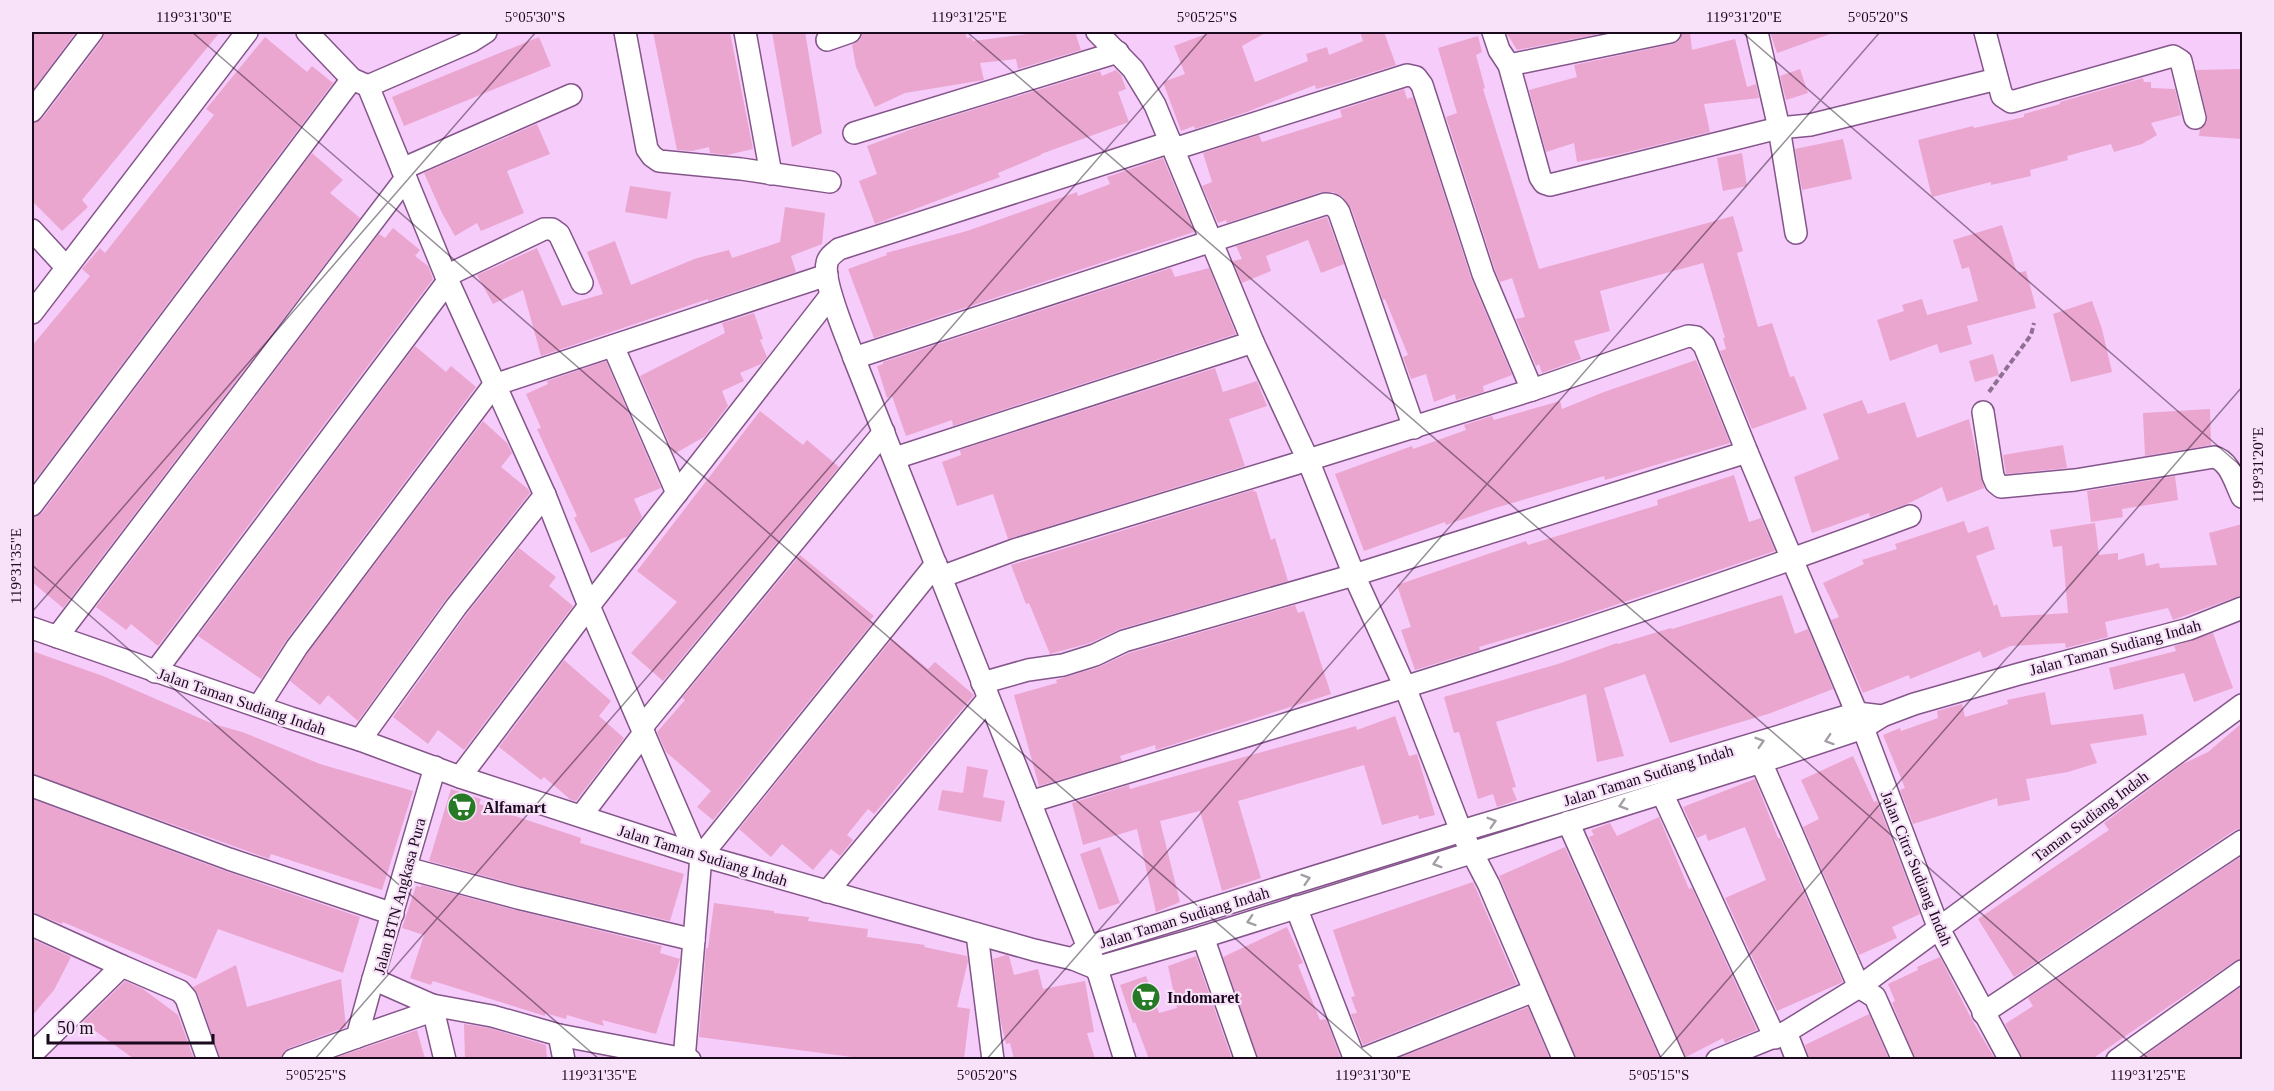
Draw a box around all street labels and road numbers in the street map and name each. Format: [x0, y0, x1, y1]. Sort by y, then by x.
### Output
street label: Jalan Taman Sudiang Indah [2028, 616, 2203, 680]
street label: Jalan Taman Sudiang Indah [155, 665, 328, 739]
street label: Jalan Taman Sudiang Indah [1561, 742, 1735, 810]
street label: Taman Sudiang Indah [2029, 767, 2152, 866]
street label: Jalan Citra Sudiang Indah [1877, 788, 1955, 949]
street label: Jalan BTN Angkasa Pura [370, 816, 430, 976]
street label: Jalan Taman Sudiang Indah [616, 822, 790, 890]
street label: Jalan Taman Sudiang Indah [1097, 884, 1271, 952]

